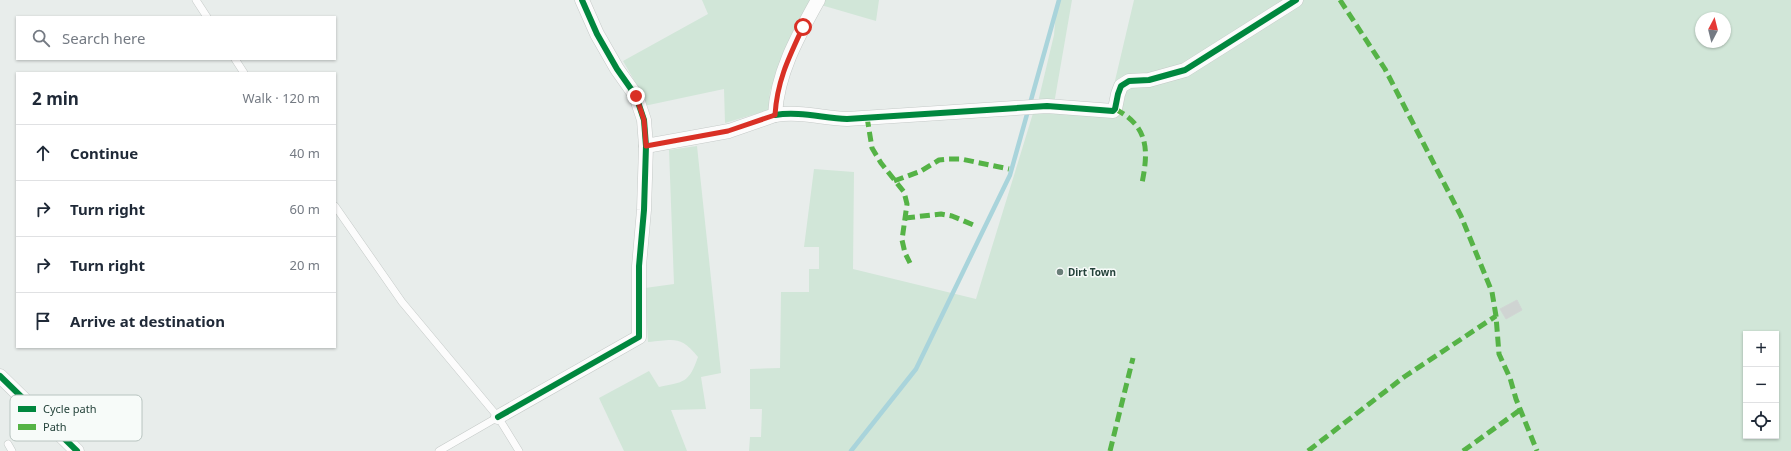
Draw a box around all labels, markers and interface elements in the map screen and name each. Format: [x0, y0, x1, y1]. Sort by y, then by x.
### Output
north arrow [1695, 12, 1731, 48]
search box [16, 16, 336, 60]
route start [794, 18, 812, 36]
icon: search [30, 27, 52, 49]
text: Search here [62, 28, 145, 48]
text: 2 min [32, 87, 79, 110]
route end [627, 87, 645, 105]
text: Walk · 120 m [242, 89, 320, 107]
icon: ahead [32, 142, 54, 164]
text: Continue [70, 143, 138, 163]
text: 40 m [290, 144, 320, 162]
icon: right [32, 198, 54, 220]
text: Turn right [70, 199, 145, 219]
text: 60 m [290, 200, 320, 218]
icon: right [32, 254, 54, 276]
text: Turn right [70, 255, 145, 275]
text: 20 m [290, 256, 320, 274]
place label: Dirt Town [1068, 265, 1116, 279]
marker: Dirt Town [1055, 267, 1065, 277]
icon: arrive [32, 310, 54, 332]
text: Arrive at destination [70, 311, 225, 331]
map controls [1743, 331, 1779, 439]
button: + [1743, 331, 1779, 367]
button: − [1743, 367, 1779, 403]
legend [10, 395, 142, 441]
text: Cycle path [43, 401, 96, 416]
button: locate [1743, 403, 1779, 439]
text: Path [43, 419, 67, 434]

